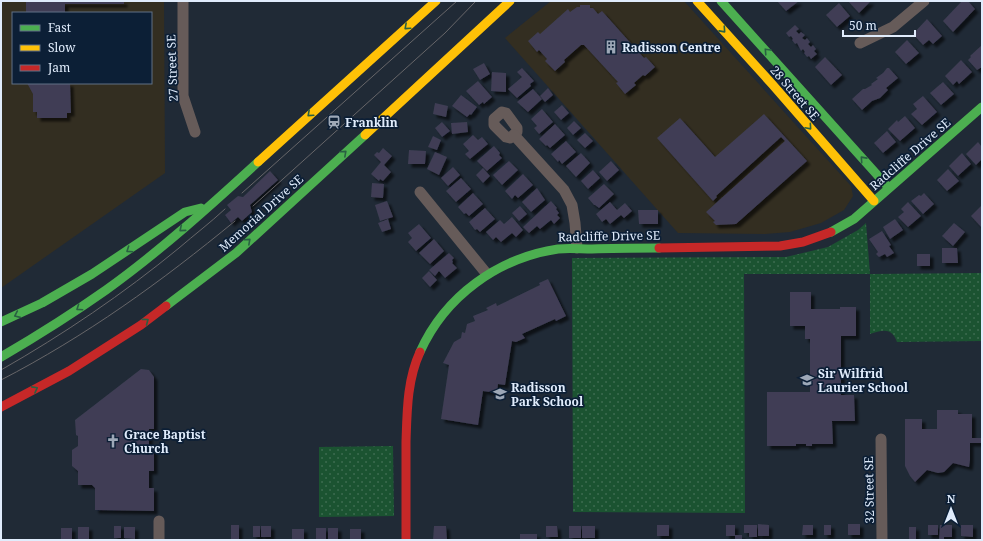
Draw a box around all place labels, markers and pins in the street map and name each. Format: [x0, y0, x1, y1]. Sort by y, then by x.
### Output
building icon: Radisson Centre [603, 39, 619, 55]
place label: Radisson Centre [622, 39, 721, 56]
station icon: Franklin [326, 114, 342, 130]
place label: Franklin [345, 114, 398, 131]
place label: Sir Wilfrid Laurier School [818, 365, 909, 396]
school or university icon: Sir Wilfrid Laurier School [799, 372, 815, 388]
place label: Radisson Park School [511, 379, 584, 410]
school or university icon: Radisson Park School [492, 386, 508, 402]
place label: Grace Baptist Church [124, 426, 206, 457]
church icon: Grace Baptist Church [105, 433, 121, 449]

